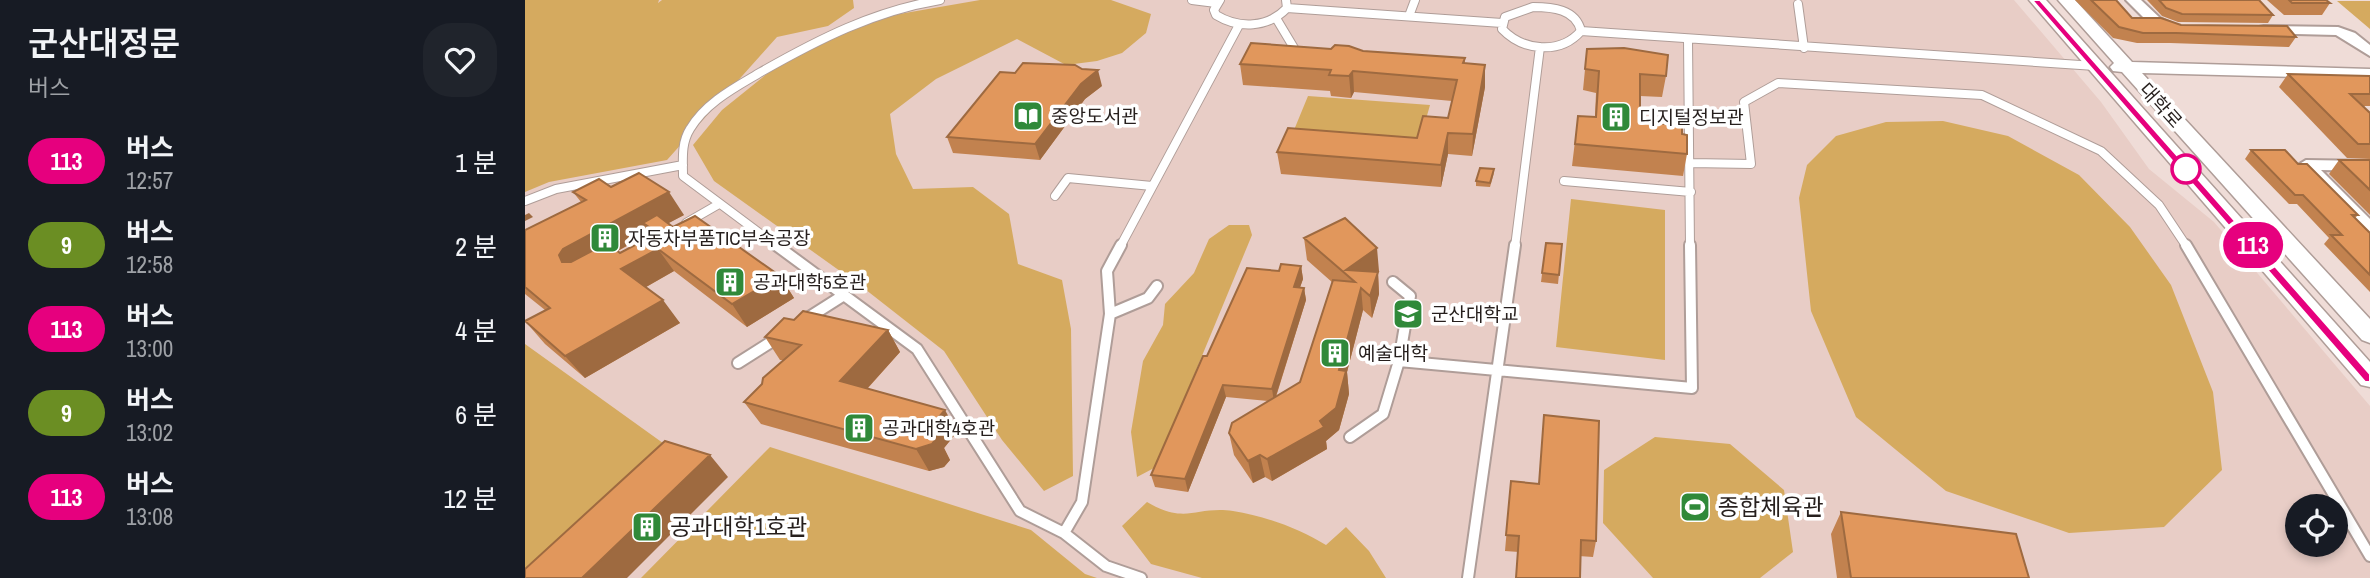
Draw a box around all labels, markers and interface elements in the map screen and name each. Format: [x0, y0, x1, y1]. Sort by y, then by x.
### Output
text: 군산대정문 [28, 21, 180, 65]
button: heart [423, 23, 497, 97]
text: 버스 [28, 72, 70, 103]
street label: 대학로 [2134, 77, 2188, 133]
library icon: 중앙도서관 [1011, 99, 1045, 133]
building icon: 디지털정보관 [1599, 100, 1633, 134]
place label: 중앙도서관 [1051, 103, 1138, 129]
place label: 디지털정보관 [1639, 104, 1744, 130]
text: 버스 [126, 130, 174, 165]
text: 113 [51, 145, 82, 177]
text: 1 분 [455, 145, 497, 180]
unlabelled marker [2171, 154, 2201, 184]
text: 12:57 [126, 165, 173, 196]
text: 버스 [126, 214, 174, 249]
building icon: 자동차부품TIC부속공장 [588, 221, 622, 255]
line badge: 113 [2213, 222, 2293, 268]
place label: 자동차부품TIC부속공장 [628, 225, 810, 251]
text: 9 [61, 229, 72, 261]
text: 2 분 [455, 229, 497, 264]
text: 113 [2237, 229, 2269, 261]
text: 12:58 [126, 249, 173, 280]
building icon: 공과대학5호관 [713, 265, 747, 299]
place label: 공과대학5호관 [753, 269, 867, 295]
school or university icon: 군산대학교 [1391, 297, 1425, 331]
text: 버스 [126, 298, 174, 333]
place label: 군산대학교 [1431, 301, 1518, 327]
text: 113 [51, 313, 82, 345]
text: 4 분 [455, 313, 497, 348]
text: 13:00 [126, 333, 173, 364]
building icon: 예술대학 [1318, 336, 1352, 370]
place label: 예술대학 [1358, 340, 1428, 366]
text: 버스 [126, 382, 174, 417]
text: 9 [61, 397, 72, 429]
text: 6 분 [455, 397, 497, 432]
building icon: 공과대학4호관 [842, 411, 876, 445]
place label: 공과대학4호관 [882, 415, 996, 441]
text: 13:02 [126, 417, 173, 448]
text: 버스 [126, 466, 174, 501]
text: 113 [51, 481, 82, 513]
text: 12 분 [443, 481, 497, 516]
sports icon: 종합체육관 [1678, 490, 1712, 524]
place label: 종합체육관 [1718, 491, 1824, 522]
map controls [2285, 494, 2348, 557]
button: locate [2285, 494, 2348, 557]
text: 13:08 [126, 501, 173, 532]
building icon: 공과대학1호관 [630, 510, 664, 544]
place label: 공과대학1호관 [670, 511, 807, 542]

